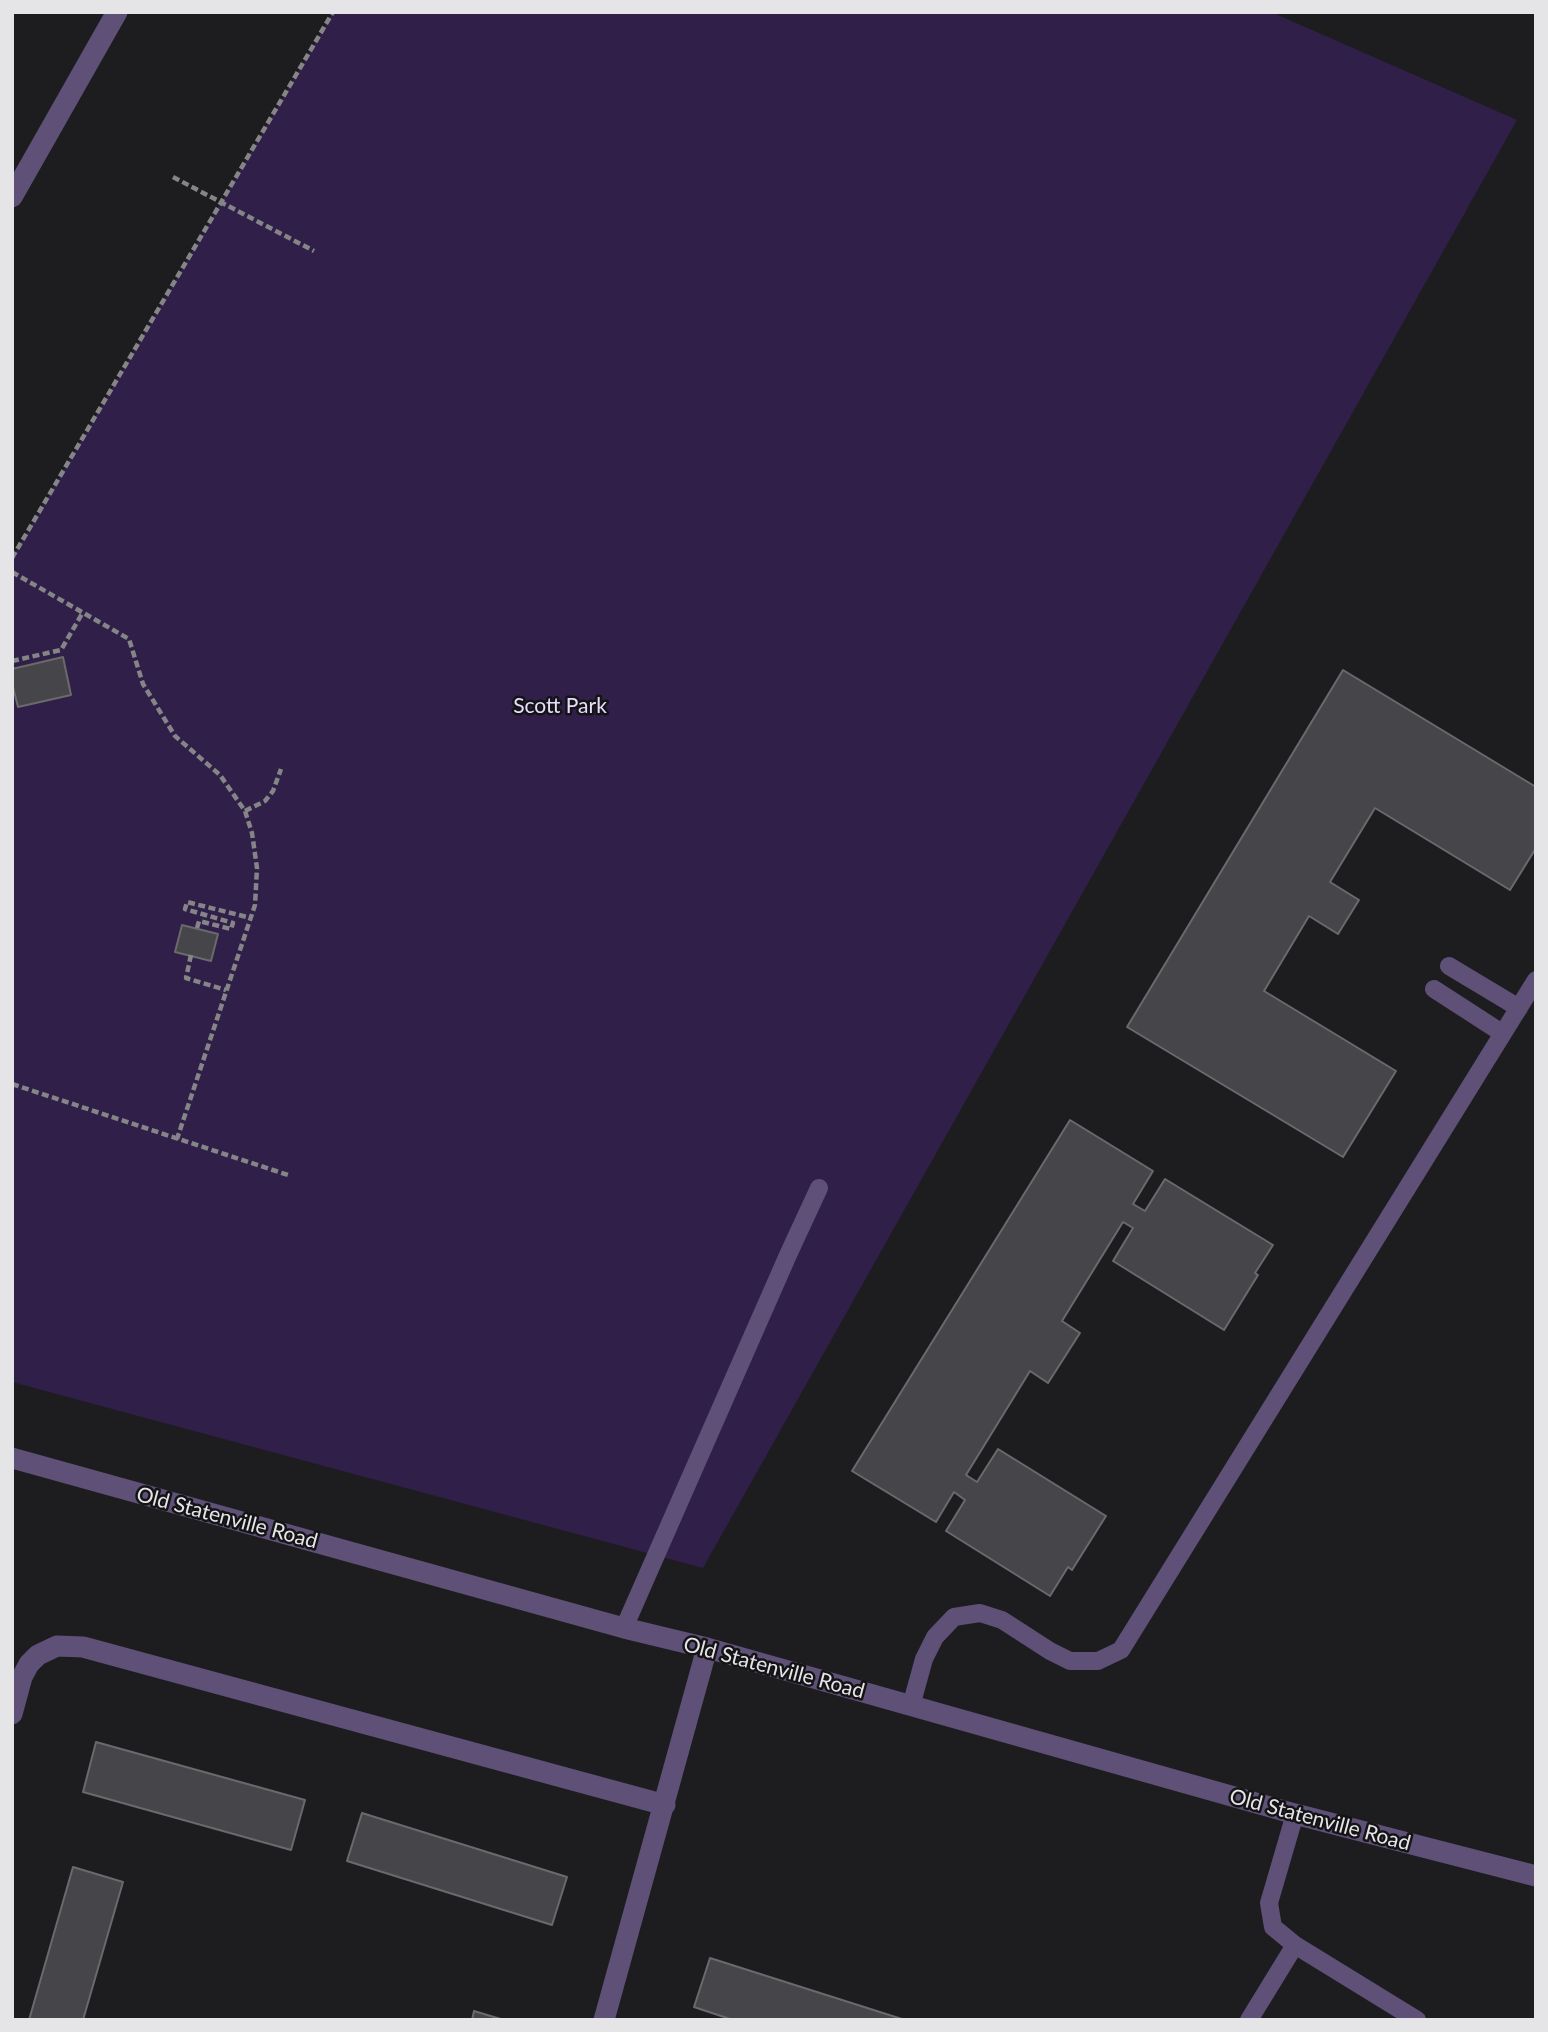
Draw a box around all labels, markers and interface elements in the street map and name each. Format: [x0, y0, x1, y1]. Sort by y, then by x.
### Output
park label: Scott Park [513, 693, 607, 719]
street label: Old Statenville Road [134, 1482, 320, 1554]
street label: Old Statenville Road [681, 1632, 867, 1704]
street label: Old Statenville Road [1227, 1784, 1413, 1856]

